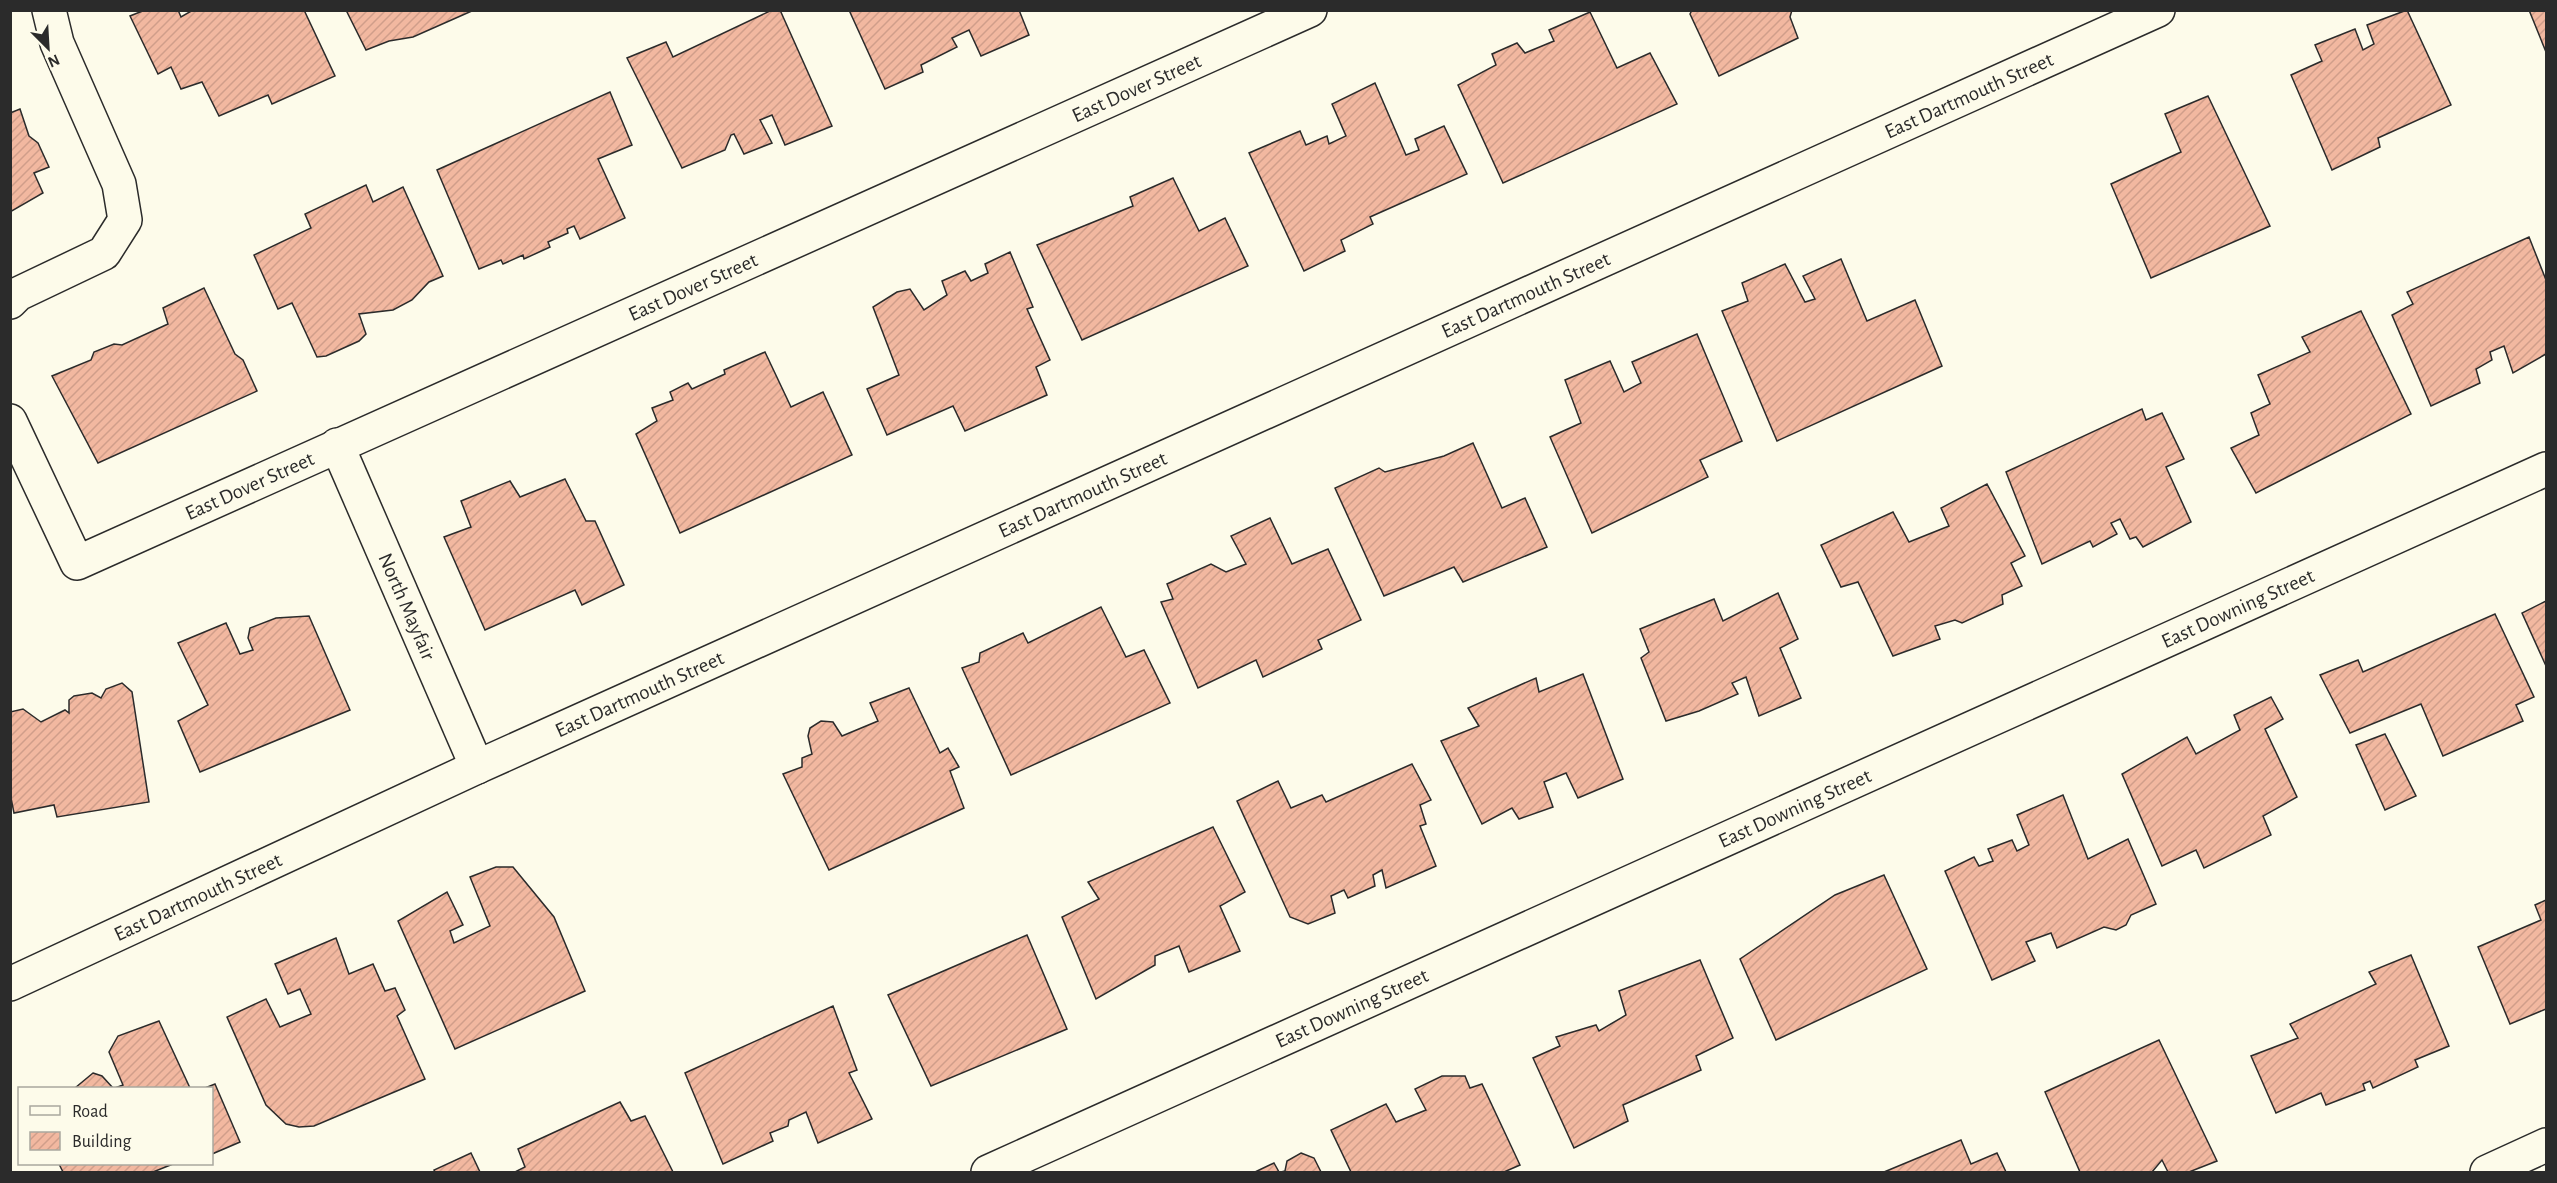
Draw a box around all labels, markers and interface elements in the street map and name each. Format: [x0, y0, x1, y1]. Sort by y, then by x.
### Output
north arrow [18, 18, 78, 78]
street label: East Dartmouth Street [1881, 48, 2056, 142]
street label: East Dover Street [1069, 50, 1204, 126]
text: N [45, 51, 62, 70]
street label: East Dartmouth Street [1438, 248, 1613, 342]
street label: East Dover Street [625, 249, 761, 325]
street label: East Dartmouth Street [995, 447, 1170, 541]
street label: East Dover Street [182, 448, 317, 524]
street label: North Mayfair [375, 550, 440, 663]
street label: East Downing Street [2158, 564, 2317, 652]
street label: East Dartmouth Street [552, 647, 727, 741]
street label: East Downing Street [1715, 764, 1875, 852]
street label: East Dartmouth Street [111, 849, 285, 945]
street label: East Downing Street [1272, 964, 1432, 1051]
legend [18, 1087, 213, 1165]
text: Road [72, 1103, 108, 1121]
text: Building [72, 1133, 132, 1151]

